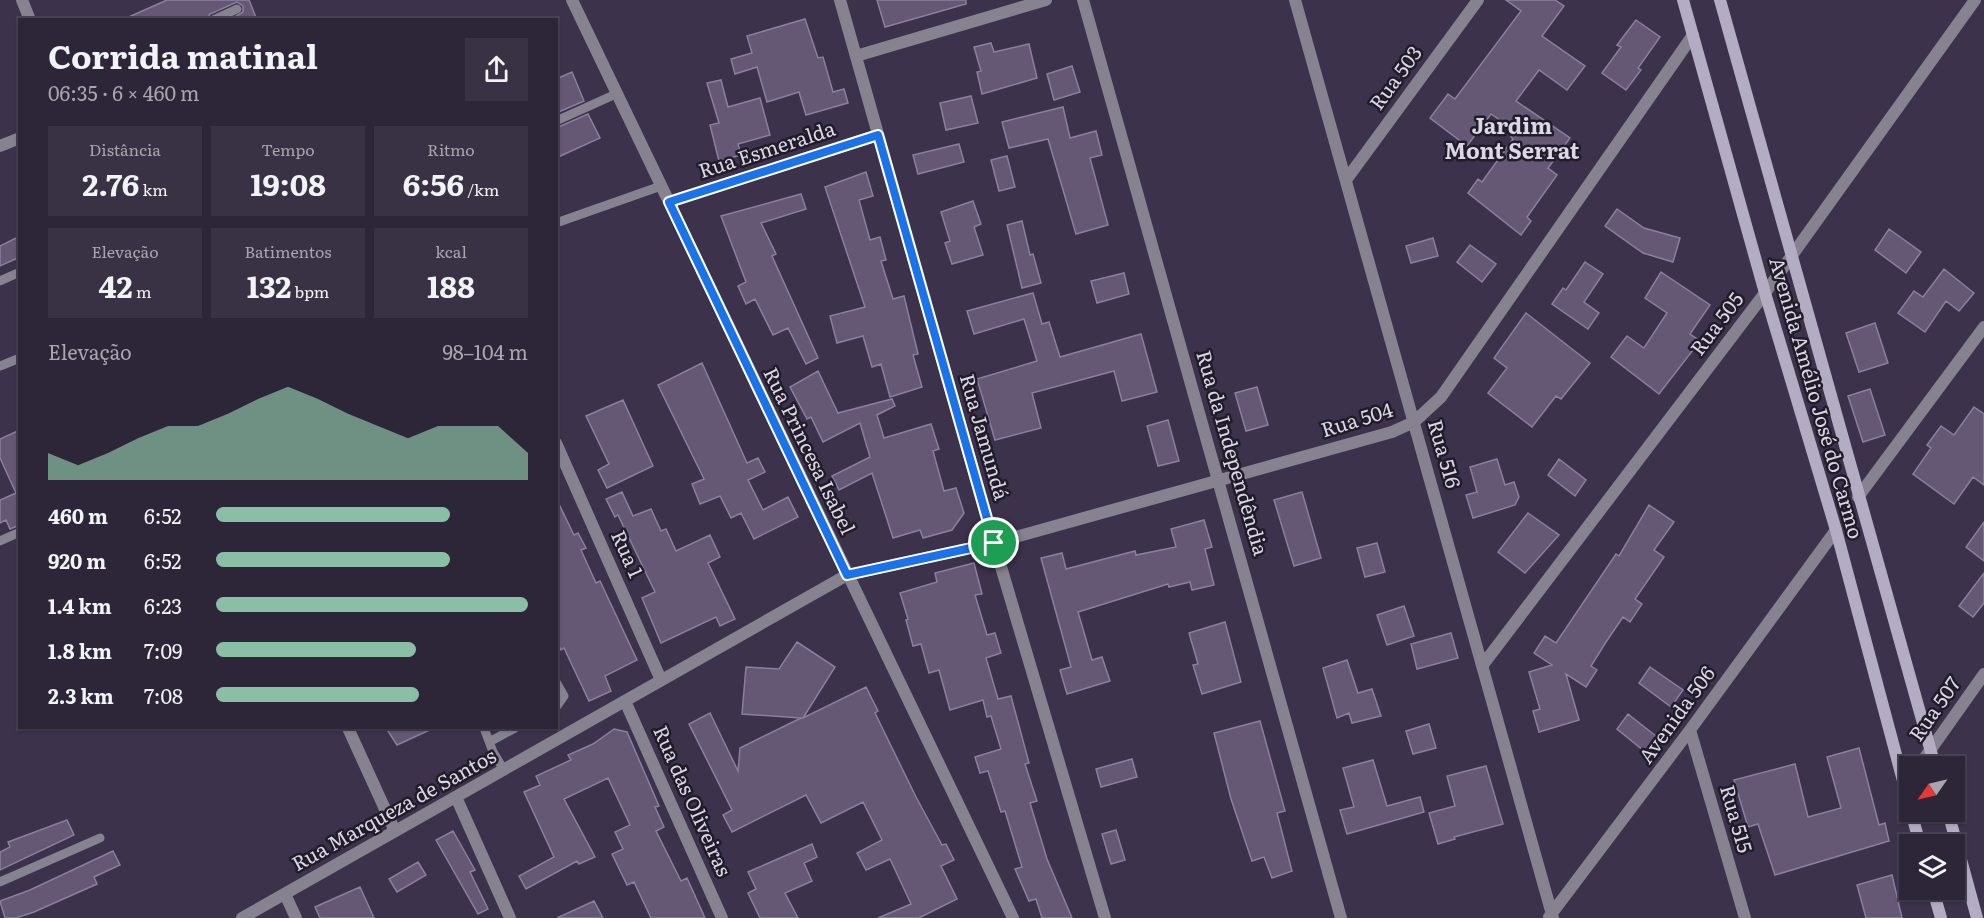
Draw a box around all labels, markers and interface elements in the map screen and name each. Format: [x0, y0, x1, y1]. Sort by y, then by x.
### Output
text: Corrida matinal [48, 30, 318, 79]
button: share [465, 38, 528, 101]
street label: Rua 503 [1361, 38, 1428, 115]
text: 06:35 · 6 × 460 m [48, 77, 199, 107]
district label: Jardim Mont Serrat [1445, 108, 1580, 166]
street label: Rua Esmeralda [694, 112, 839, 184]
text: Distância [89, 137, 161, 161]
text: Tempo [261, 137, 315, 161]
text: Ritmo [427, 137, 475, 161]
text: 2.76 [82, 161, 139, 205]
text: 19:08 [250, 161, 326, 205]
text: 6:56 [403, 161, 464, 205]
text: km [139, 177, 168, 201]
text: /km [464, 177, 499, 201]
text: Elevação [91, 239, 159, 263]
text: Batimentos [245, 239, 331, 263]
text: kcal [435, 239, 467, 263]
street label: Avenida Amélio José do Carmo [1763, 253, 1873, 542]
text: 42 [99, 263, 133, 307]
text: 132 [247, 263, 291, 307]
text: 188 [427, 263, 475, 307]
text: m [133, 279, 151, 303]
text: bpm [291, 279, 329, 303]
street label: Rua 505 [1681, 285, 1749, 361]
text: Elevação [48, 336, 132, 366]
text: 98–104 m [442, 336, 528, 366]
street label: Rua da Independêndia [1190, 346, 1278, 559]
street label: Rua Princesa Isabel [757, 362, 864, 539]
street label: Rua Jamundá [954, 370, 1018, 503]
street label: Rua 504 [1317, 393, 1396, 443]
street label: Rua 516 [1422, 416, 1470, 492]
text: 460 m [48, 500, 108, 530]
text: 6:52 [144, 500, 182, 530]
pin [968, 517, 1019, 568]
street label: Rua 1 [605, 525, 653, 582]
icon: arrive [977, 526, 1010, 559]
text: 920 m [48, 545, 106, 575]
text: 6:52 [144, 545, 182, 575]
text: 1.4 km [48, 590, 112, 620]
text: 6:23 [144, 590, 182, 620]
text: 1.8 km [48, 635, 112, 665]
text: 7:09 [144, 635, 182, 665]
street label: Avenida 506 [1630, 659, 1721, 769]
street label: Rua 507 [1900, 669, 1967, 746]
text: 2.3 km [48, 680, 114, 710]
text: 7:08 [144, 680, 183, 710]
street label: Rua das Oliveiras [647, 720, 741, 880]
street label: Rua Marqueza de Santos [285, 739, 501, 877]
north arrow [1899, 756, 1965, 822]
map controls [1899, 756, 1965, 900]
street label: Rua 515 [1714, 781, 1762, 856]
button: layers [1899, 834, 1965, 900]

